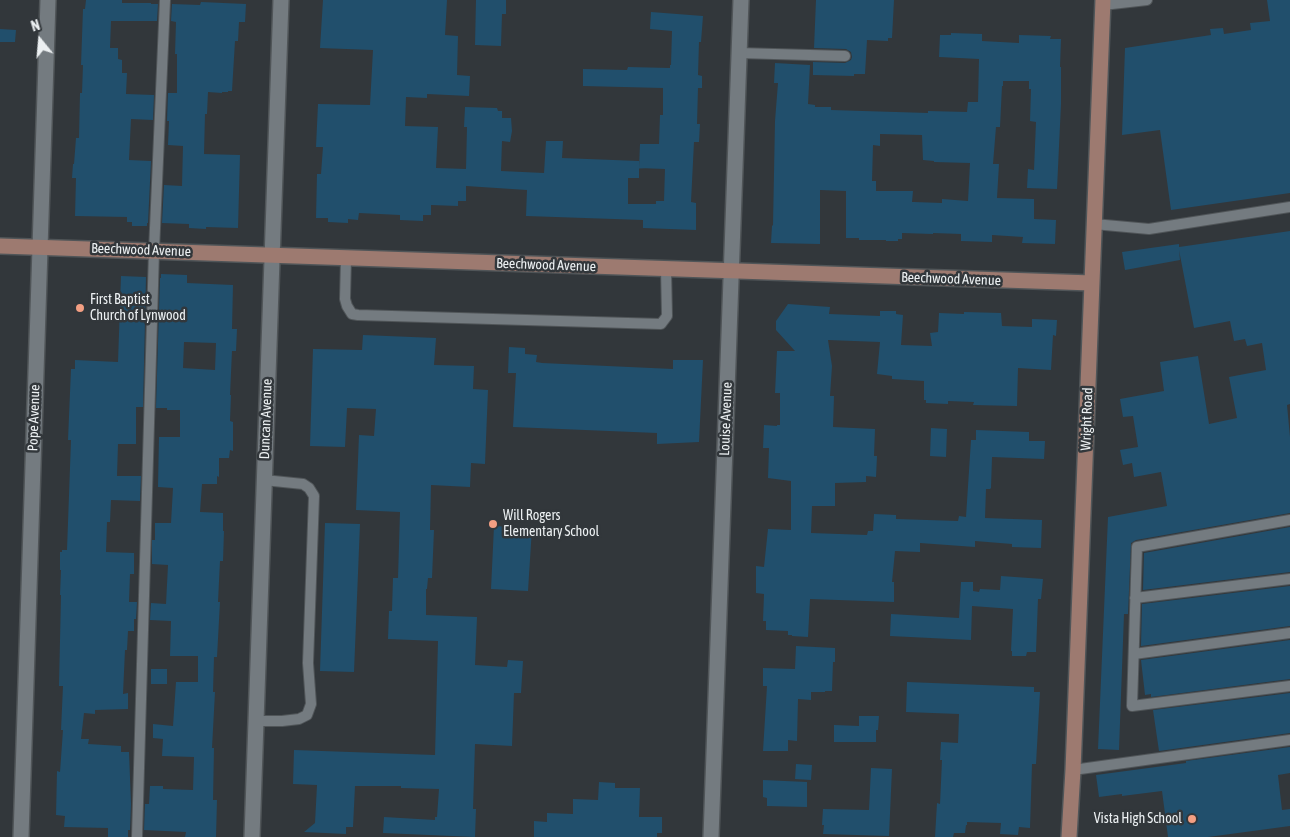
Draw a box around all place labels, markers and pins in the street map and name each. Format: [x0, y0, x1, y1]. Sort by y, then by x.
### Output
place label: First Baptist Church of Lynwood [90, 292, 186, 324]
marker: First Baptist Church of Lynwood [74, 302, 86, 314]
place label: Will Rogers Elementary School [503, 508, 599, 540]
marker: Will Rogers Elementary School [487, 518, 499, 530]
place label: Vista High School [1094, 811, 1182, 827]
marker: Vista High School [1186, 813, 1198, 825]

